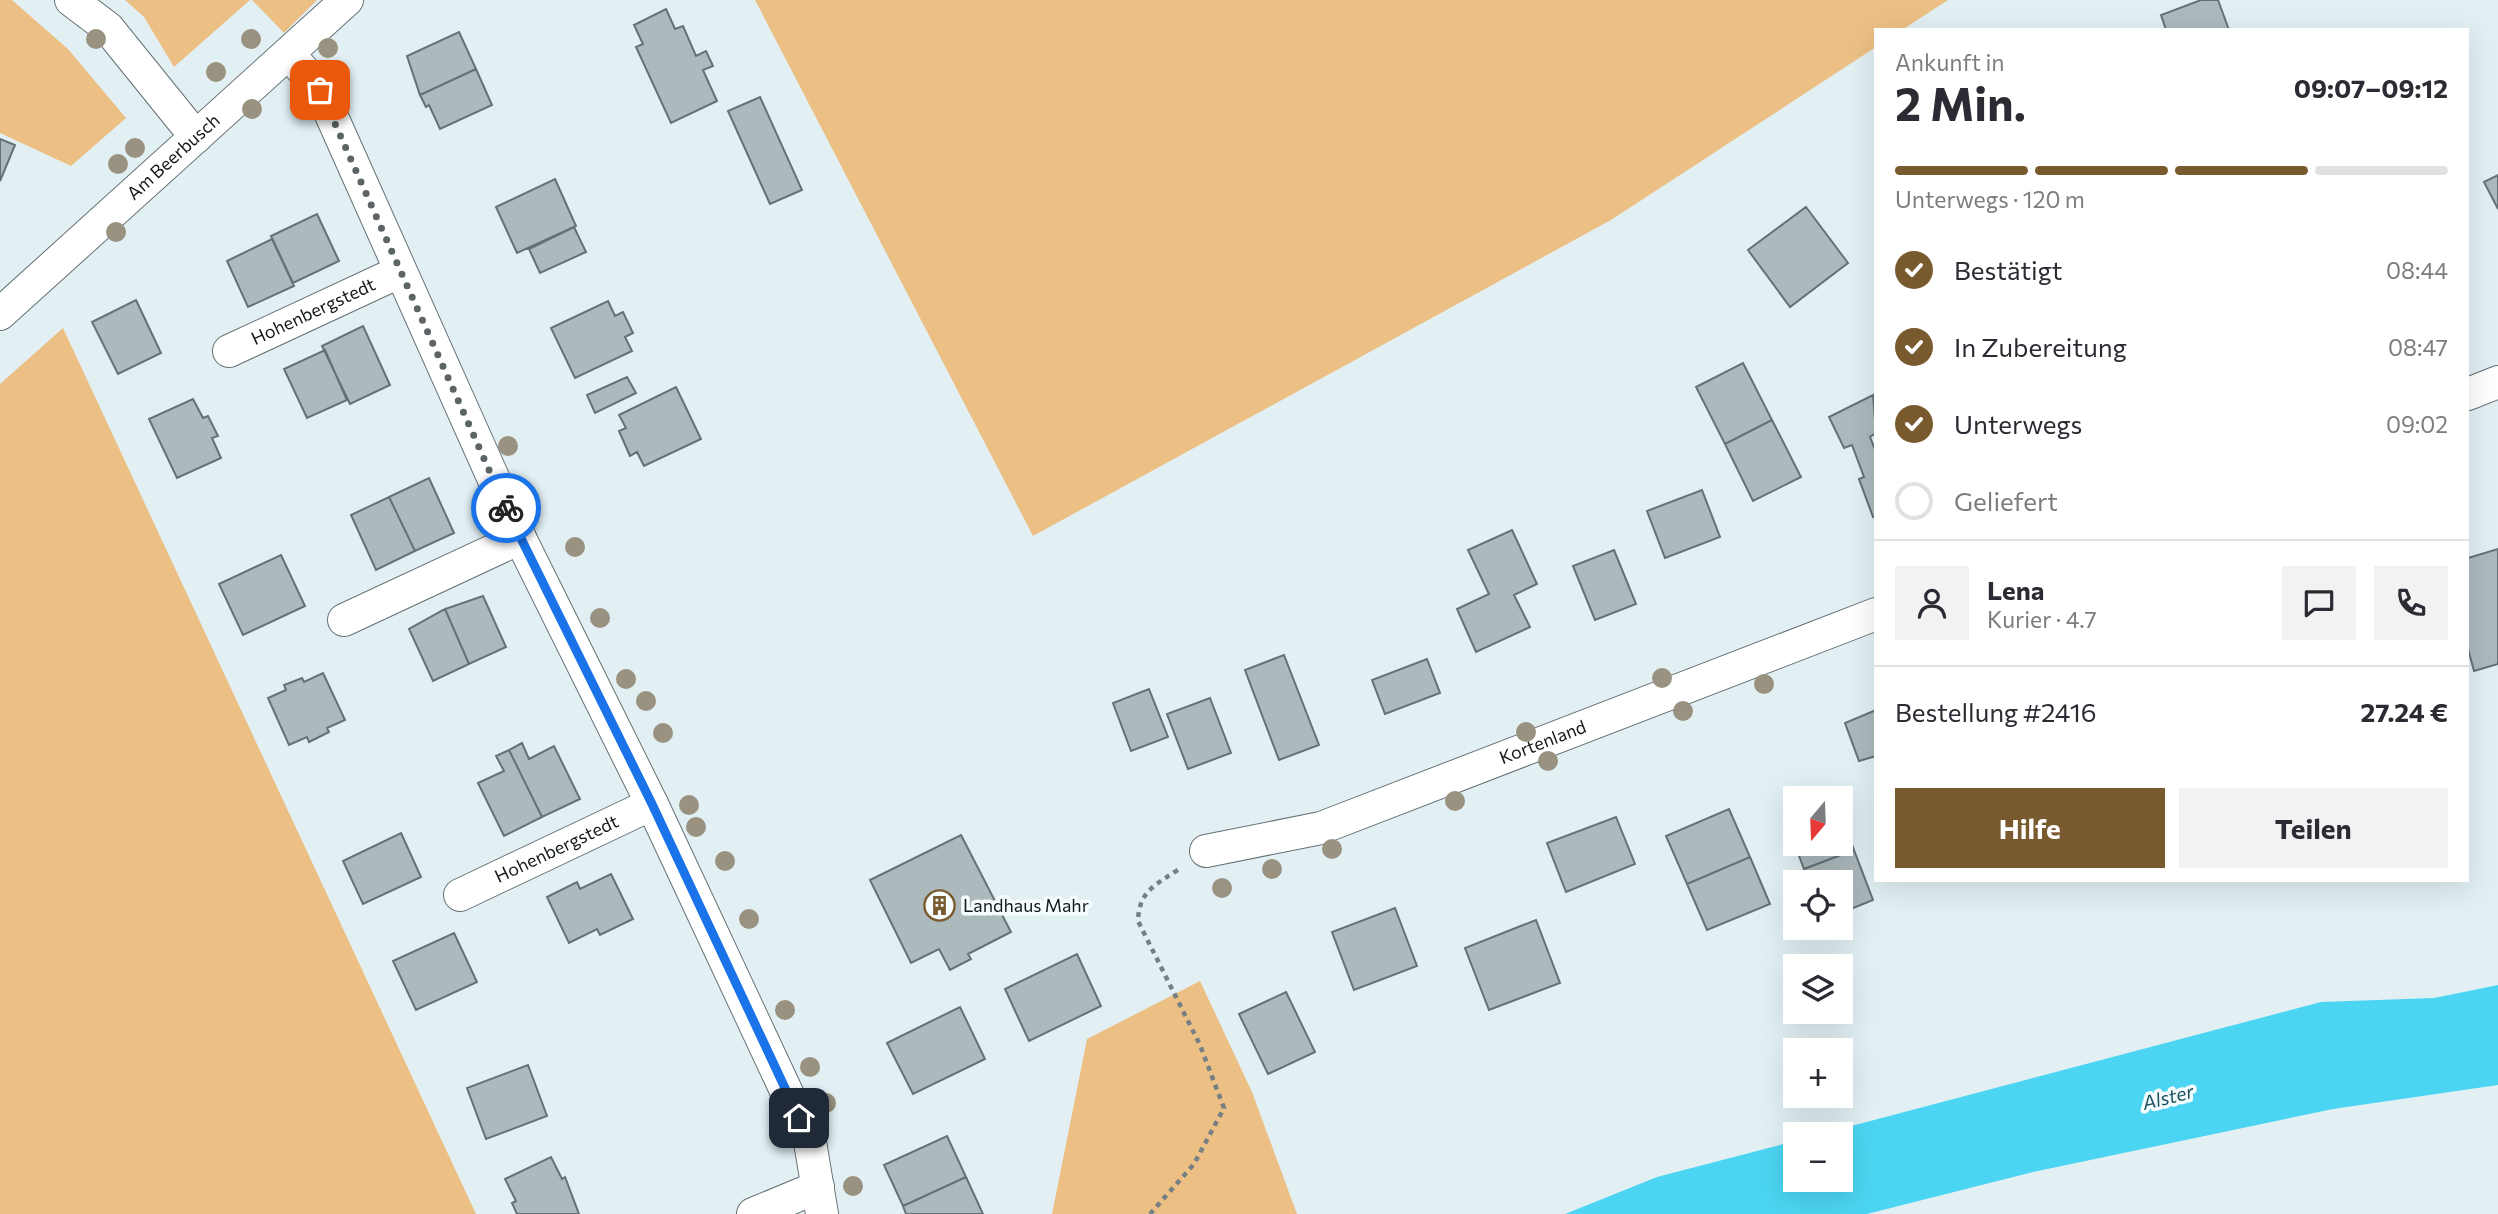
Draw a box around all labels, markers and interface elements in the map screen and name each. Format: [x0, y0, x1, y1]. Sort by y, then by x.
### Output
text: Ankunft in [1895, 48, 2005, 76]
pin [290, 60, 350, 120]
icon: bag [301, 71, 339, 109]
text: 09:07–09:12 [2294, 72, 2448, 103]
text: 2 Min. [1895, 74, 2026, 130]
street label: Am Beerbusch [122, 109, 224, 204]
text: Unterwegs · 120 m [1895, 185, 2085, 213]
icon: check [1895, 251, 1933, 289]
text: Bestätigt [1954, 254, 2063, 285]
text: 08:44 [2386, 256, 2448, 284]
street label: Hohenbergstedt [247, 273, 378, 349]
icon: check [1895, 328, 1933, 366]
text: In Zubereitung [1954, 331, 2127, 362]
text: 08:47 [2388, 333, 2448, 361]
icon: check [1895, 405, 1933, 443]
text: Unterwegs [1954, 408, 2082, 439]
text: 09:02 [2386, 410, 2448, 438]
courier [471, 473, 541, 543]
text: Geliefert [1954, 485, 2058, 516]
icon: bike [487, 489, 525, 527]
button: person [1895, 566, 1969, 640]
button: chat [2282, 566, 2356, 640]
button: phone [2374, 566, 2448, 640]
text: Lena [1987, 574, 2045, 605]
text: Kurier · 4.7 [1987, 605, 2097, 633]
text: Bestellung #2416 [1895, 696, 2097, 727]
text: 27.24 € [2361, 696, 2448, 727]
street label: Kortenland [1496, 715, 1589, 768]
north arrow [1783, 786, 1853, 856]
map controls [1783, 786, 1853, 1192]
button: Hilfe [1895, 788, 2165, 868]
button: Teilen [2179, 788, 2448, 868]
street label: Hohenbergstedt [491, 810, 622, 887]
button: locate [1783, 870, 1853, 940]
building icon: Landhaus Mahr [923, 889, 957, 923]
place label: Landhaus Mahr [963, 894, 1089, 916]
button: layers [1783, 954, 1853, 1024]
button: + [1783, 1038, 1853, 1108]
water label: Alster [2139, 1079, 2197, 1114]
pin [769, 1088, 829, 1148]
icon: home [780, 1099, 818, 1137]
button: − [1783, 1122, 1853, 1192]

